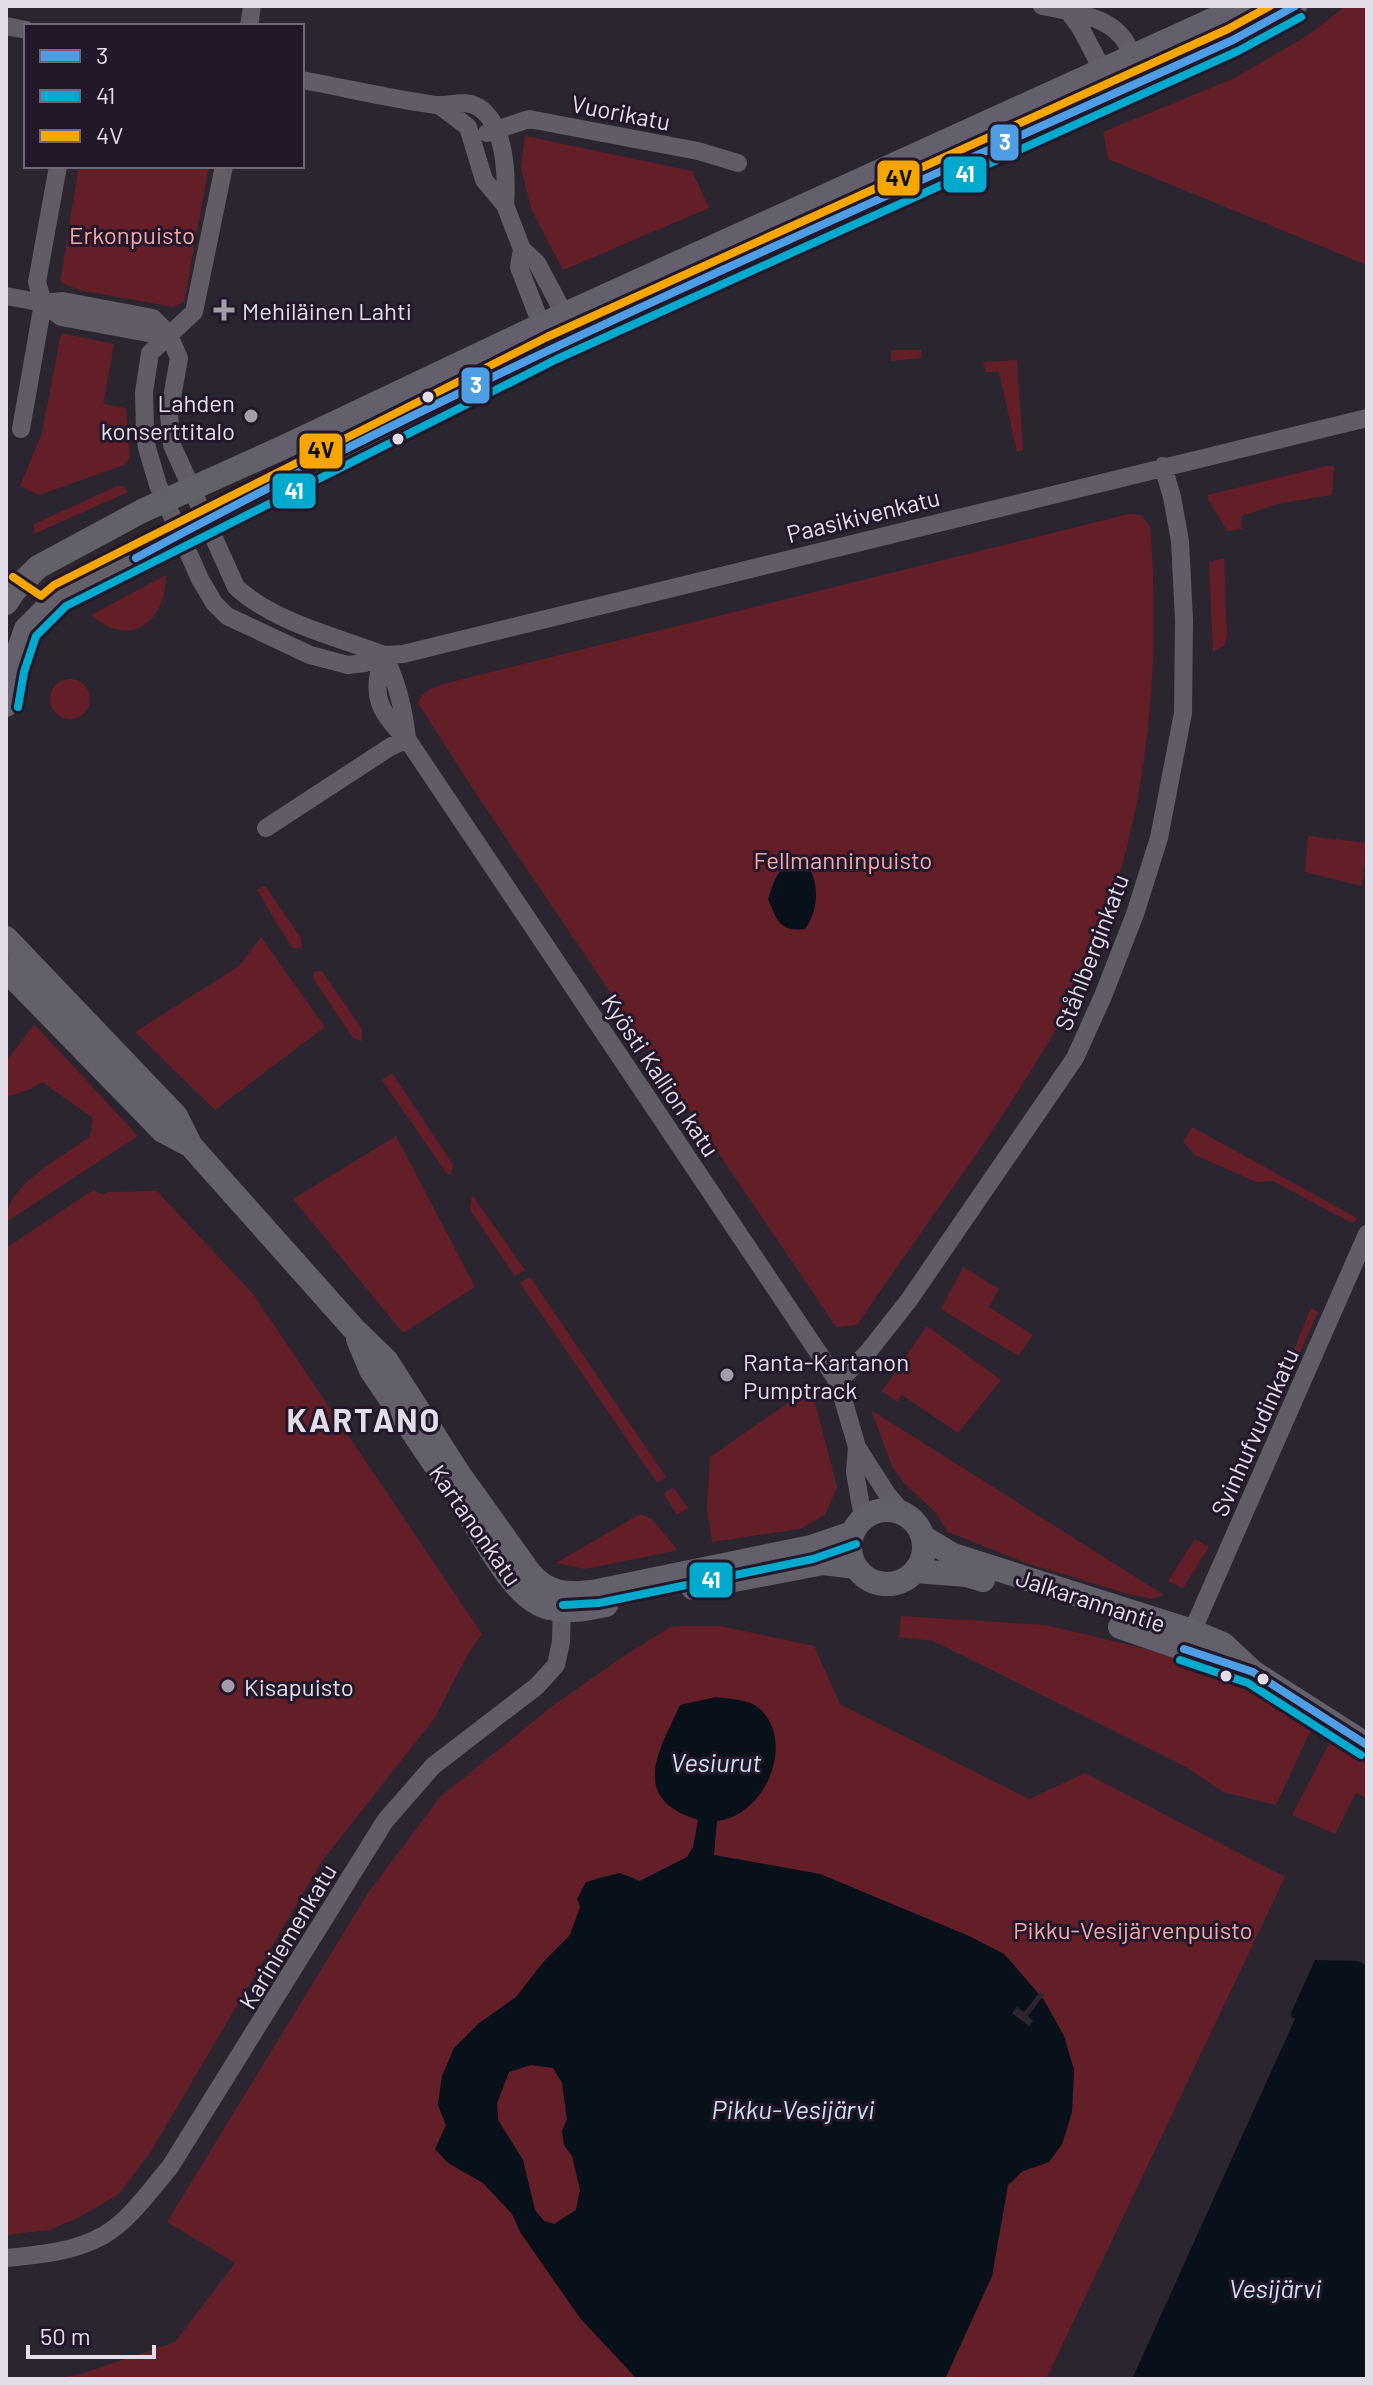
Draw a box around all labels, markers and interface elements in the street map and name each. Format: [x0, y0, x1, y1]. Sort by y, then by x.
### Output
legend [24, 24, 304, 168]
text: 3 [96, 40, 108, 69]
text: 41 [96, 80, 115, 109]
street label: Vuorikatu [569, 88, 673, 136]
text: 4V [96, 120, 123, 149]
line badge: 3 [989, 123, 1020, 162]
text: 3 [999, 128, 1011, 154]
line badge: 41 [942, 155, 988, 194]
line badge: 4V [876, 159, 921, 197]
text: 41 [956, 160, 975, 186]
text: 4V [886, 164, 913, 190]
park label: Erkonpuisto [69, 220, 195, 249]
place label: Mehiläinen Lahti [242, 296, 412, 325]
marker: Mehiläinen Lahti [213, 299, 235, 321]
line badge: 3 [460, 366, 491, 405]
text: 3 [470, 371, 482, 397]
place label: Lahden konserttitalo [101, 388, 235, 445]
unlabelled marker [420, 389, 436, 405]
marker: Lahden konserttitalo [242, 407, 260, 425]
unlabelled marker [390, 431, 406, 447]
line badge: 4V [298, 432, 344, 470]
text: 4V [308, 436, 335, 462]
line badge: 41 [271, 472, 317, 510]
text: 41 [285, 477, 304, 503]
street label: Paasikivenkatu [783, 482, 943, 548]
park label: Fellmanninpuisto [754, 845, 932, 874]
street label: Ståhlberginkatu [1048, 870, 1134, 1034]
street label: Kyösti Kallion katu [596, 988, 726, 1162]
street label: Svinhufvudinkatu [1204, 1344, 1304, 1520]
place label: Ranta-Kartanon Pumptrack [743, 1347, 909, 1404]
marker: Ranta-Kartanon Pumptrack [718, 1366, 736, 1384]
district label: KARTANO [287, 1400, 441, 1438]
street label: Kartanonkatu [424, 1459, 528, 1591]
line badge: 41 [688, 1561, 734, 1599]
street label: Jalkarannantie [1013, 1562, 1169, 1638]
text: 41 [702, 1566, 721, 1592]
unlabelled marker [1218, 1668, 1234, 1684]
unlabelled marker [1255, 1671, 1271, 1687]
place label: Kisapuisto [244, 1672, 354, 1701]
marker: Kisapuisto [219, 1677, 237, 1695]
water label: Vesiurut [671, 1746, 761, 1777]
street label: Kariniemenkatu [232, 1858, 342, 2014]
park label: Pikku-Vesijärvenpuisto [1013, 1915, 1253, 1944]
water label: Pikku-Vesijärvi [712, 2093, 875, 2124]
water label: Vesijärvi [1229, 2272, 1322, 2303]
scale bar [28, 2309, 154, 2359]
text: 50 m [40, 2321, 91, 2350]

